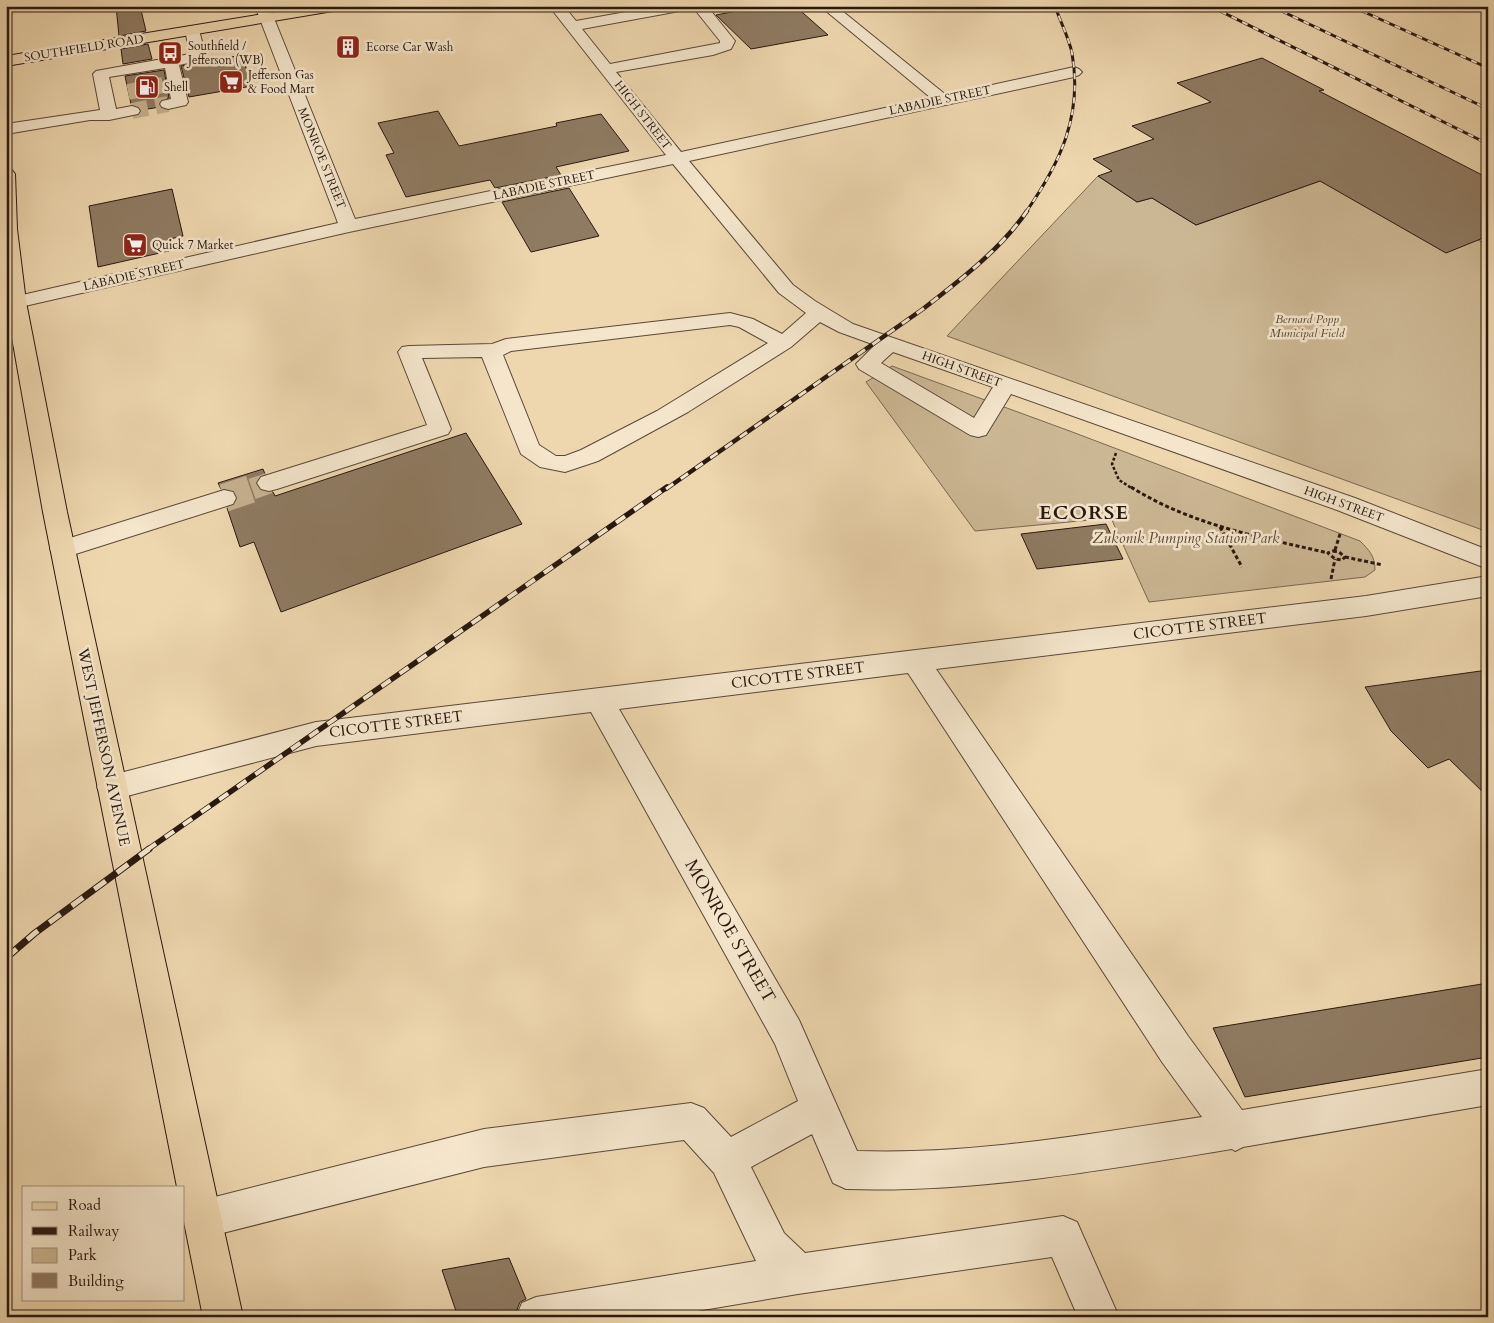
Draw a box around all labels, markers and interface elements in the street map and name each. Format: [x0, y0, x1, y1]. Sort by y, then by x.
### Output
street label: SOUTHFIELD ROAD [23, 31, 145, 65]
building icon: Ecorse Car Wash [335, 34, 361, 60]
place label: Southfield / Jefferson (WB) [186, 38, 264, 68]
place label: Ecorse Car Wash [366, 39, 454, 55]
bus stop icon: Southfield / Jefferson (WB) [157, 40, 183, 66]
place label: Jefferson Gas & Food Mart [246, 67, 314, 97]
supermarket icon: Jefferson Gas & Food Mart [218, 69, 244, 95]
fuel station icon: Shell [134, 74, 160, 100]
street label: HIGH STREET [611, 77, 675, 153]
place label: Shell [164, 79, 188, 95]
street label: LABADIE STREET [888, 81, 993, 119]
street label: MONROE STREET [294, 105, 350, 211]
street label: LABADIE STREET [492, 166, 597, 204]
supermarket icon: Quick 7 Market [122, 232, 148, 258]
place label: Quick 7 Market [152, 237, 234, 253]
street label: LABADIE STREET [82, 255, 187, 294]
park label: Bernard Popp Municipal Field [1269, 311, 1346, 341]
street label: HIGH STREET [920, 347, 1004, 391]
street label: HIGH STREET [1302, 482, 1386, 526]
district label: ECORSE [1039, 499, 1129, 526]
park label: Zukonik Pumping Station Park [1092, 528, 1280, 548]
street label: CICOTTE STREET [1132, 608, 1268, 644]
street label: WEST JEFFERSON AVENUE [73, 645, 135, 848]
street label: CICOTTE STREET [730, 657, 866, 693]
street label: CICOTTE STREET [328, 706, 464, 742]
street label: MONROE STREET [679, 855, 781, 1007]
legend [22, 1186, 185, 1300]
text: Road [68, 1195, 101, 1215]
text: Railway [68, 1221, 119, 1241]
text: Park [68, 1245, 97, 1265]
text: Building [68, 1271, 124, 1291]

